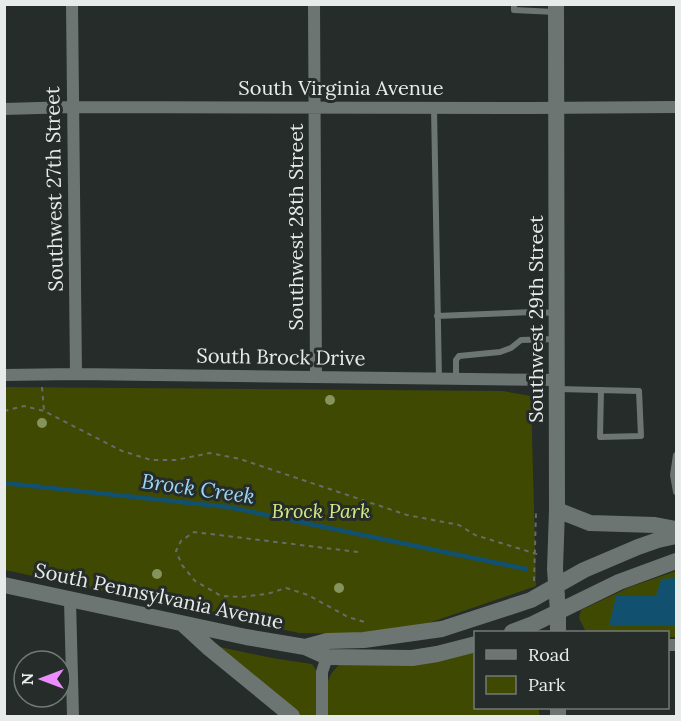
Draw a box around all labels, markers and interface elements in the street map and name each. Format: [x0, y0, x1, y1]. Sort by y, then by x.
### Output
street label: South Virginia Avenue [238, 75, 444, 100]
street label: Southwest 27th Street [39, 86, 68, 292]
street label: Southwest 28th Street [283, 123, 308, 331]
street label: Southwest 29th Street [523, 215, 548, 423]
street label: South Brock Drive [196, 343, 366, 370]
water label: Brock Creek [140, 467, 257, 510]
park label: Brock Park [272, 498, 370, 523]
street label: South Pennsylvania Avenue [33, 557, 286, 634]
legend [474, 631, 669, 709]
text: Road [528, 643, 570, 666]
north arrow [12, 649, 72, 709]
text: N [17, 673, 37, 685]
text: Park [528, 673, 566, 696]

